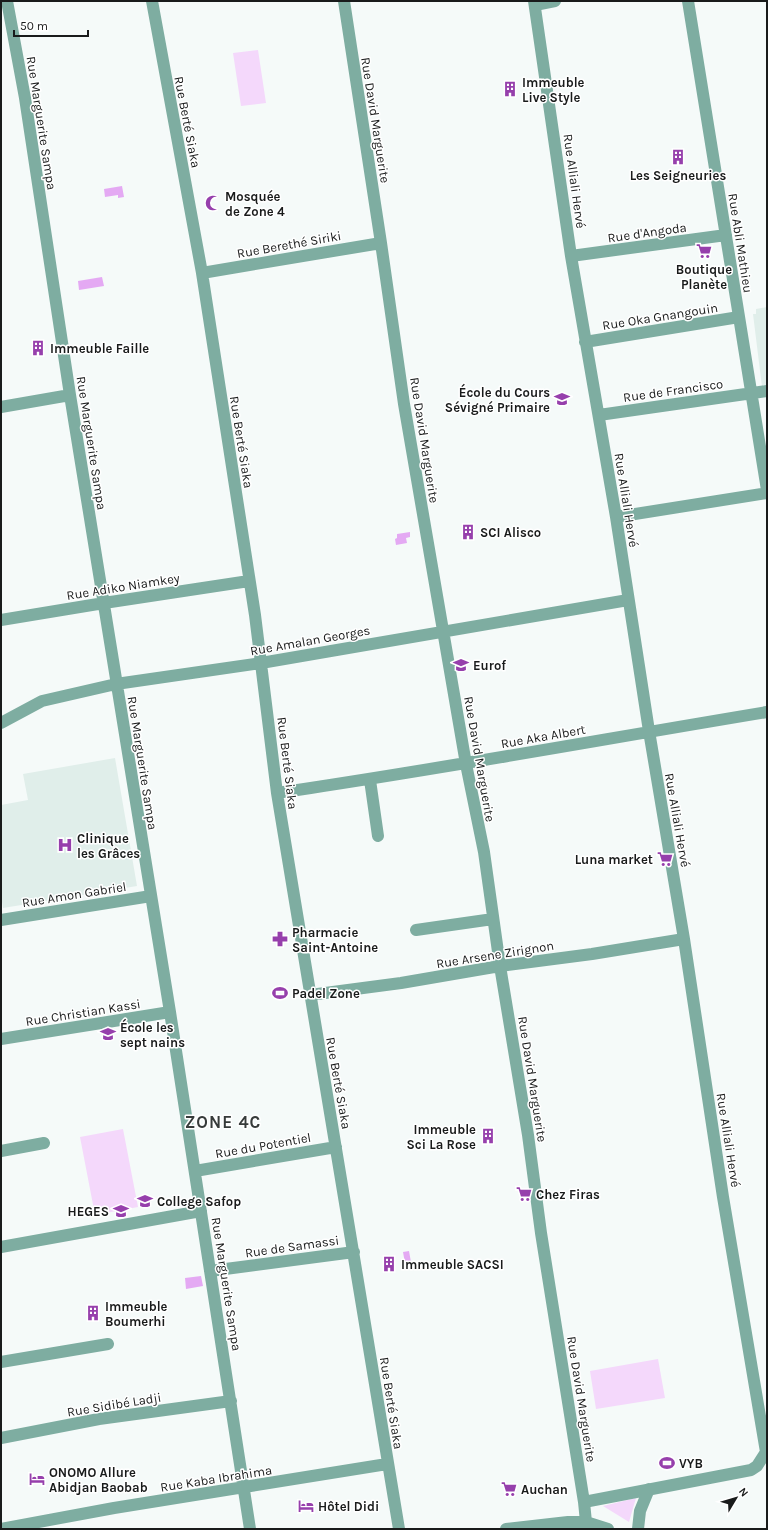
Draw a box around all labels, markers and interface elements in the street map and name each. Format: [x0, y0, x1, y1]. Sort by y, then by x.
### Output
scale bar [14, 12, 88, 38]
text: 50 m [20, 19, 48, 33]
street label: Rue Marguerite Sampa [24, 55, 59, 191]
street label: Rue David Marguerite [358, 56, 393, 184]
street label: Rue Berté Siaka [171, 75, 204, 169]
place label: Immeuble Live Style [522, 75, 585, 105]
building icon: Immeuble Live Style [501, 80, 519, 98]
street label: Rue Alliali Hervé [560, 133, 589, 230]
building icon: Les Seigneuries [669, 148, 687, 166]
place label: Les Seigneuries [630, 168, 726, 183]
place label: Mosquée de Zone 4 [225, 189, 285, 219]
street label: Rue Abli Mathieu [725, 192, 756, 294]
mosque icon: Mosquée de Zone 4 [204, 194, 222, 212]
street label: Rue d'Angoda [607, 220, 688, 245]
street label: Rue Berethé Siriki [236, 228, 342, 261]
supermarket icon: Boutique Planète [695, 242, 713, 260]
place label: Boutique Planète [676, 262, 732, 292]
street label: Rue Oka Gnangouin [601, 300, 719, 333]
building icon: Immeuble Faille [29, 339, 47, 357]
place label: Immeuble Faille [50, 341, 149, 356]
street label: Rue Marguerite Sampa [74, 375, 109, 511]
street label: Rue David Marguerite [407, 376, 442, 504]
street label: Rue de Francisco [622, 376, 724, 405]
place label: École du Cours Sévigné Primaire [445, 383, 550, 415]
school or university icon: École du Cours Sévigné Primaire [553, 390, 571, 408]
street label: Rue Berté Siaka [227, 395, 256, 489]
street label: Rue Alliali Hervé [612, 452, 641, 549]
building icon: SCI Alisco [459, 523, 477, 541]
place label: SCI Alisco [480, 525, 541, 540]
street label: Rue Adiko Niamkey [65, 570, 181, 603]
street label: Rue Amalan Georges [249, 623, 371, 658]
school or university icon: Eurof [452, 656, 470, 674]
place label: Eurof [473, 658, 506, 673]
street label: Rue Marguerite Sampa [125, 695, 160, 831]
street label: Rue David Marguerite [461, 695, 498, 823]
street label: Rue Berté Siaka [274, 716, 301, 810]
street label: Rue Aka Albert [500, 722, 587, 751]
street label: Rue Alliali Hervé [662, 772, 693, 869]
place label: Clinique les Grâces [77, 831, 140, 861]
hospital icon: Clinique les Grâces [56, 836, 74, 854]
supermarket icon: Luna market [656, 850, 674, 868]
place label: Luna market [575, 852, 653, 867]
street label: Rue Amon Gabriel [21, 879, 127, 910]
place label: Pharmacie Saint-Antoine [292, 925, 378, 955]
pharmacy icon: Pharmacie Saint-Antoine [271, 930, 289, 948]
street label: Rue Arsene Zirignon [435, 938, 555, 971]
sports icon: Padel Zone [271, 984, 289, 1002]
place label: Padel Zone [292, 986, 360, 1001]
street label: Rue Christian Kassi [24, 996, 142, 1029]
street label: Rue David Marguerite [515, 1015, 550, 1143]
place label: École les sept nains [120, 1018, 185, 1050]
school or university icon: École les sept nains [99, 1025, 117, 1043]
street label: Rue Berté Siaka [323, 1036, 354, 1130]
street label: Rue Alliali Hervé [714, 1092, 743, 1189]
district label: ZONE 4C [185, 1112, 261, 1132]
place label: Immeuble Sci La Rose [406, 1122, 476, 1152]
building icon: Immeuble Sci La Rose [479, 1127, 497, 1145]
street label: Rue du Potentiel [214, 1130, 312, 1161]
supermarket icon: Chez Firas [515, 1185, 533, 1203]
place label: Chez Firas [536, 1187, 600, 1202]
school or university icon: College Safop [136, 1192, 154, 1210]
place label: College Safop [157, 1194, 241, 1209]
school or university icon: HEGES [112, 1202, 130, 1220]
place label: HEGES [67, 1204, 109, 1219]
street label: Rue Marguerite Sampa [209, 1216, 244, 1352]
street label: Rue de Samassi [244, 1232, 340, 1261]
building icon: Immeuble SACSI [380, 1255, 398, 1273]
place label: Immeuble SACSI [401, 1257, 504, 1272]
place label: Immeuble Boumerhi [105, 1299, 168, 1329]
building icon: Immeuble Boumerhi [84, 1304, 102, 1322]
street label: Rue David Marguerite [564, 1335, 599, 1463]
street label: Rue Berté Siaka [377, 1356, 406, 1450]
street label: Rue Sidibé Ladji [66, 1390, 162, 1419]
sports icon: VYB [658, 1454, 676, 1472]
place label: VYB [679, 1456, 703, 1471]
street label: Rue Kaba Ibrahima [159, 1462, 273, 1495]
place label: ONOMO Allure Abidjan Baobab [49, 1465, 148, 1495]
hotel icon: ONOMO Allure Abidjan Baobab [28, 1470, 46, 1488]
north arrow [716, 1478, 756, 1518]
supermarket icon: Auchan [500, 1480, 518, 1498]
place label: Auchan [521, 1482, 568, 1497]
text: N [736, 1485, 751, 1499]
hotel icon: Hôtel Didi [297, 1497, 315, 1515]
place label: Hôtel Didi [318, 1499, 379, 1514]

